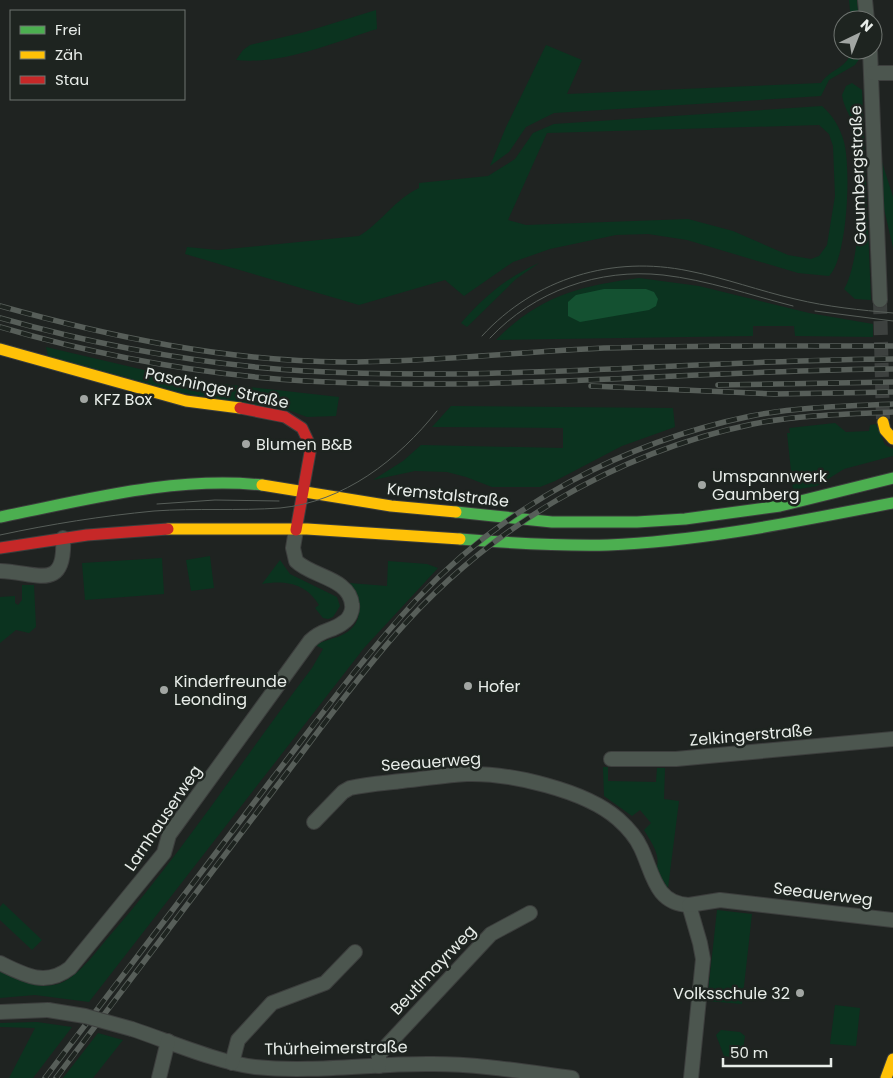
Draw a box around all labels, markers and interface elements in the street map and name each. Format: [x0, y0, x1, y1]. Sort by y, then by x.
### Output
legend [10, 10, 185, 100]
north arrow [833, 10, 883, 60]
text: N [856, 15, 878, 36]
text: Frei [55, 19, 81, 40]
text: Zäh [55, 44, 83, 65]
text: Stau [55, 69, 89, 90]
street label: Gaumbergstraße [844, 105, 872, 245]
street label: Paschinger Straße [143, 362, 291, 414]
place label: KFZ Box [94, 388, 153, 411]
marker: KFZ Box [78, 393, 90, 405]
place label: Blumen B&B [256, 433, 353, 456]
marker: Blumen B&B [240, 438, 252, 450]
place label: Umspannwerk Gaumberg [712, 465, 828, 506]
street label: Kremstalstraße [386, 477, 510, 513]
marker: Umspannwerk Gaumberg [696, 479, 708, 491]
place label: Kinderfreunde Leonding [174, 670, 287, 711]
place label: Hofer [478, 675, 520, 698]
marker: Hofer [462, 680, 474, 692]
marker: Kinderfreunde Leonding [158, 684, 170, 696]
street label: Zelkingerstraße [689, 718, 814, 752]
street label: Seeauerweg [380, 747, 482, 777]
street label: Larnhauserweg [119, 760, 207, 876]
street label: Seeauerweg [772, 876, 874, 912]
street label: Beutlmayrweg [385, 920, 481, 1020]
place label: Volksschule 32 [673, 982, 790, 1005]
marker: Volksschule 32 [794, 987, 806, 999]
street label: Thürheimerstraße [264, 1035, 408, 1061]
scale bar [723, 1036, 830, 1068]
text: 50 m [730, 1042, 768, 1063]

